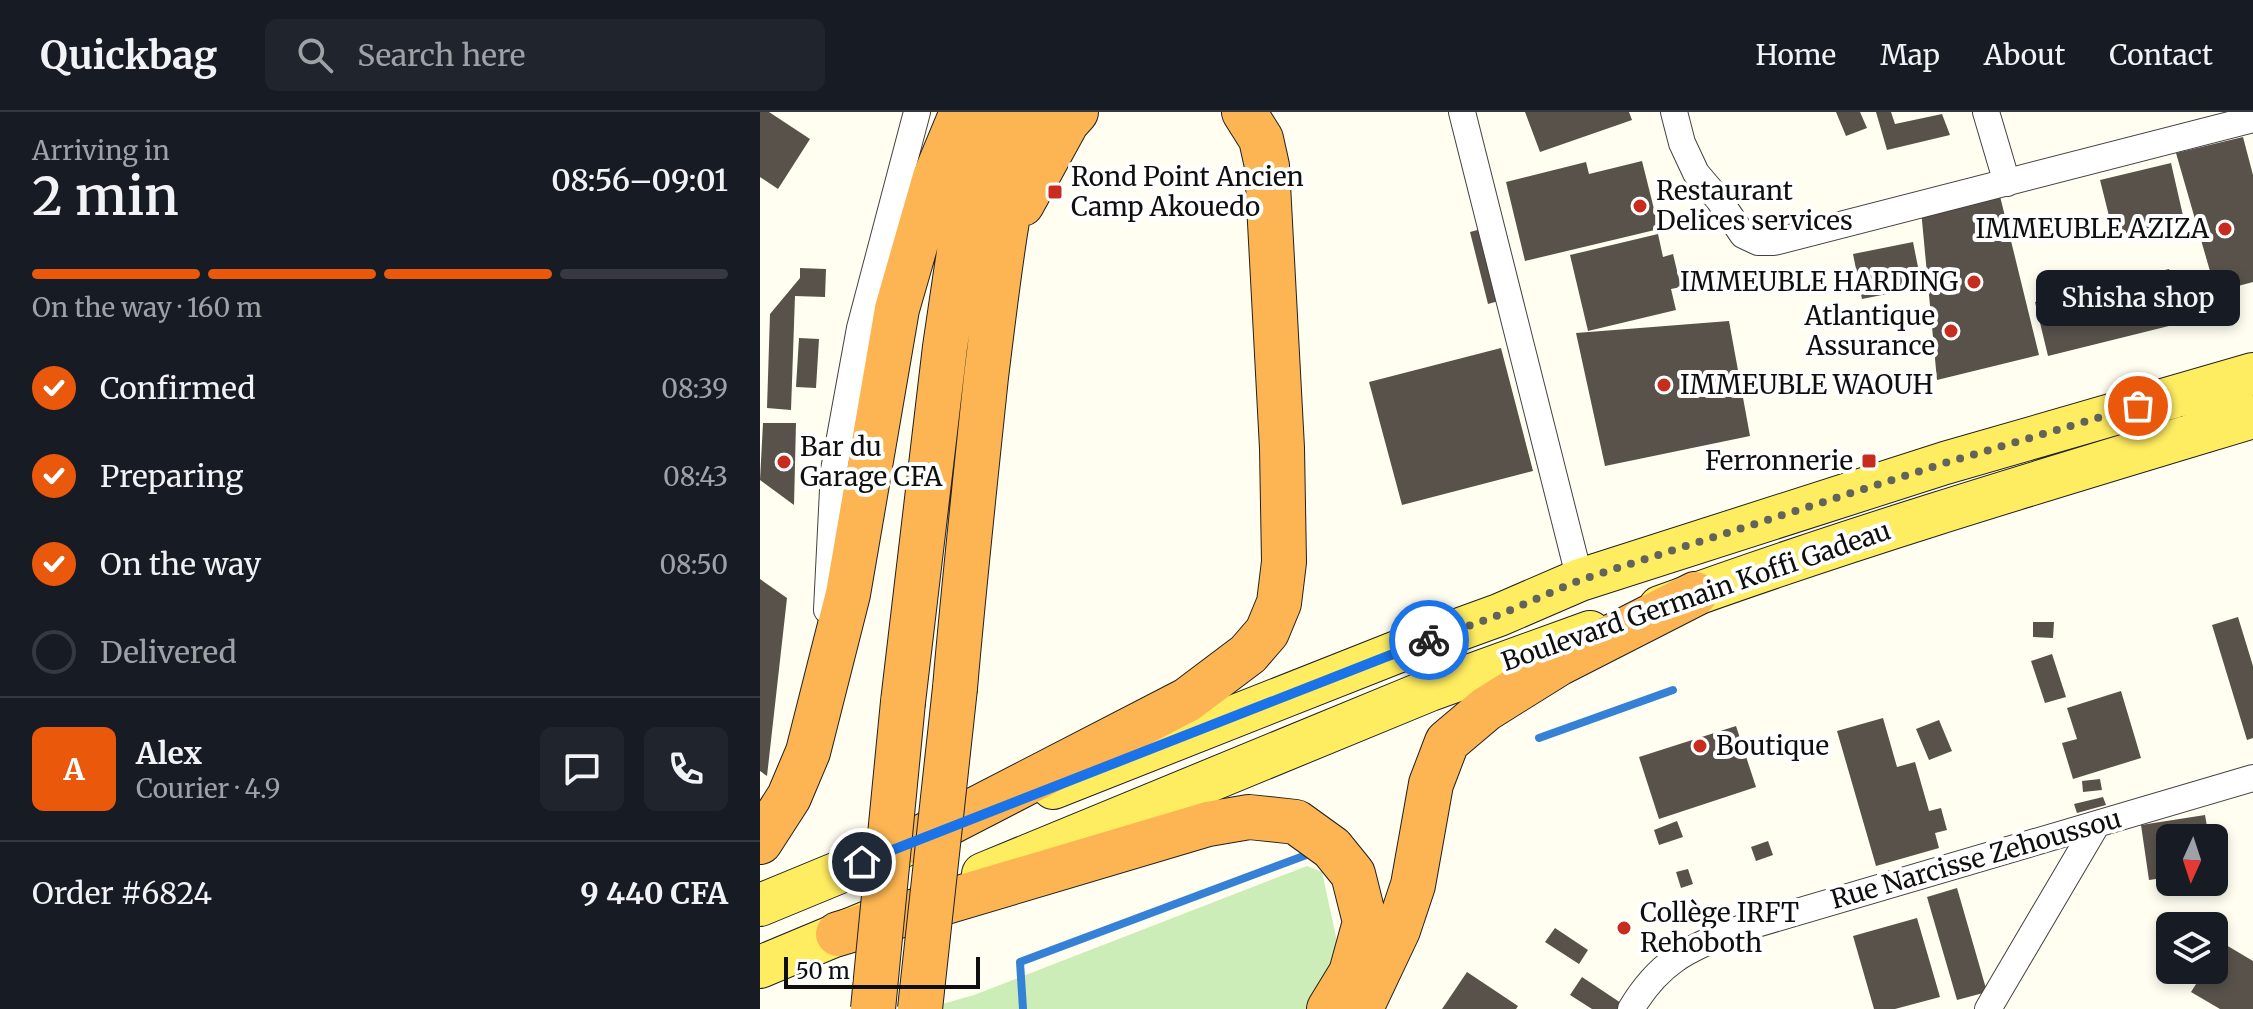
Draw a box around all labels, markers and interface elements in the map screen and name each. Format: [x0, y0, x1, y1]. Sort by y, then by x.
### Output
search box [265, 19, 825, 91]
text: Quickbag [40, 32, 217, 79]
icon: search [293, 33, 337, 77]
text: Search here [357, 36, 525, 74]
text: Home [1755, 37, 1836, 73]
text: Map [1880, 37, 1940, 73]
text: About [1984, 37, 2065, 73]
text: Contact [2109, 37, 2213, 73]
text: Arriving in [32, 134, 170, 167]
place label: Rond Point Ancien Camp Akouedo [1071, 160, 1304, 223]
text: 08:56–09:01 [551, 161, 728, 199]
text: 2 min [32, 164, 179, 229]
place label: Restaurant Delices services [1656, 174, 1853, 237]
marker: Rond Point Ancien Camp Akouedo [1046, 183, 1064, 201]
marker: Restaurant Delices services [1631, 197, 1649, 215]
place label: IMMEUBLE AZIZA [1976, 212, 2210, 245]
marker: IMMEUBLE AZIZA [2216, 220, 2234, 238]
place label: IMMEUBLE HARDING [1680, 265, 1958, 298]
callout: Shisha shop [2036, 270, 2240, 326]
marker: IMMEUBLE HARDING [1965, 273, 1983, 291]
text: Shisha shop [2062, 281, 2214, 314]
text: On the way · 160 m [32, 291, 262, 324]
place label: Atlantique Assurance [1803, 299, 1935, 362]
marker: Atlantique Assurance [1942, 322, 1960, 340]
icon: check [32, 366, 76, 410]
place label: IMMEUBLE WAOUH [1680, 368, 1933, 401]
text: Confirmed [100, 369, 255, 407]
text: 08:39 [661, 372, 728, 405]
pin [2104, 372, 2172, 440]
marker: IMMEUBLE WAOUH [1655, 376, 1673, 394]
icon: bag [2116, 384, 2160, 428]
place label: Bar du Garage CFA [800, 430, 943, 493]
place label: Ferronnerie [1705, 444, 1853, 477]
marker: Ferronnerie [1860, 452, 1878, 470]
marker: Bar du Garage CFA [775, 453, 793, 471]
icon: check [32, 454, 76, 498]
text: Preparing [100, 457, 243, 495]
text: 08:43 [663, 460, 728, 493]
street label: Boulevard Germain Koffi Gadeau [1497, 513, 1895, 678]
icon: check [32, 542, 76, 586]
text: On the way [100, 545, 261, 583]
text: 08:50 [659, 548, 728, 581]
courier [1389, 600, 1469, 680]
icon: bike [1407, 618, 1451, 662]
text: Delivered [100, 633, 237, 671]
button: chat [540, 727, 624, 811]
button: phone [644, 727, 728, 811]
place label: Boutique [1716, 729, 1829, 762]
text: Alex [136, 734, 202, 772]
marker: Boutique [1691, 737, 1709, 755]
text: A [63, 750, 85, 788]
text: Courier · 4.9 [136, 772, 280, 805]
street label: Rue Narcisse Zehoussou [1827, 801, 2125, 916]
north arrow [2156, 824, 2228, 896]
map controls [2156, 824, 2228, 984]
pin [828, 828, 896, 896]
icon: home [840, 840, 884, 884]
text: Order #6824 [32, 874, 212, 912]
text: 9 440 CFA [580, 874, 728, 912]
place label: Collège IRFT Rehoboth [1640, 896, 1799, 959]
button: layers [2156, 912, 2228, 984]
marker: Collège IRFT Rehoboth [1615, 919, 1633, 937]
scale bar [784, 953, 980, 989]
text: 50 m [796, 957, 850, 985]

